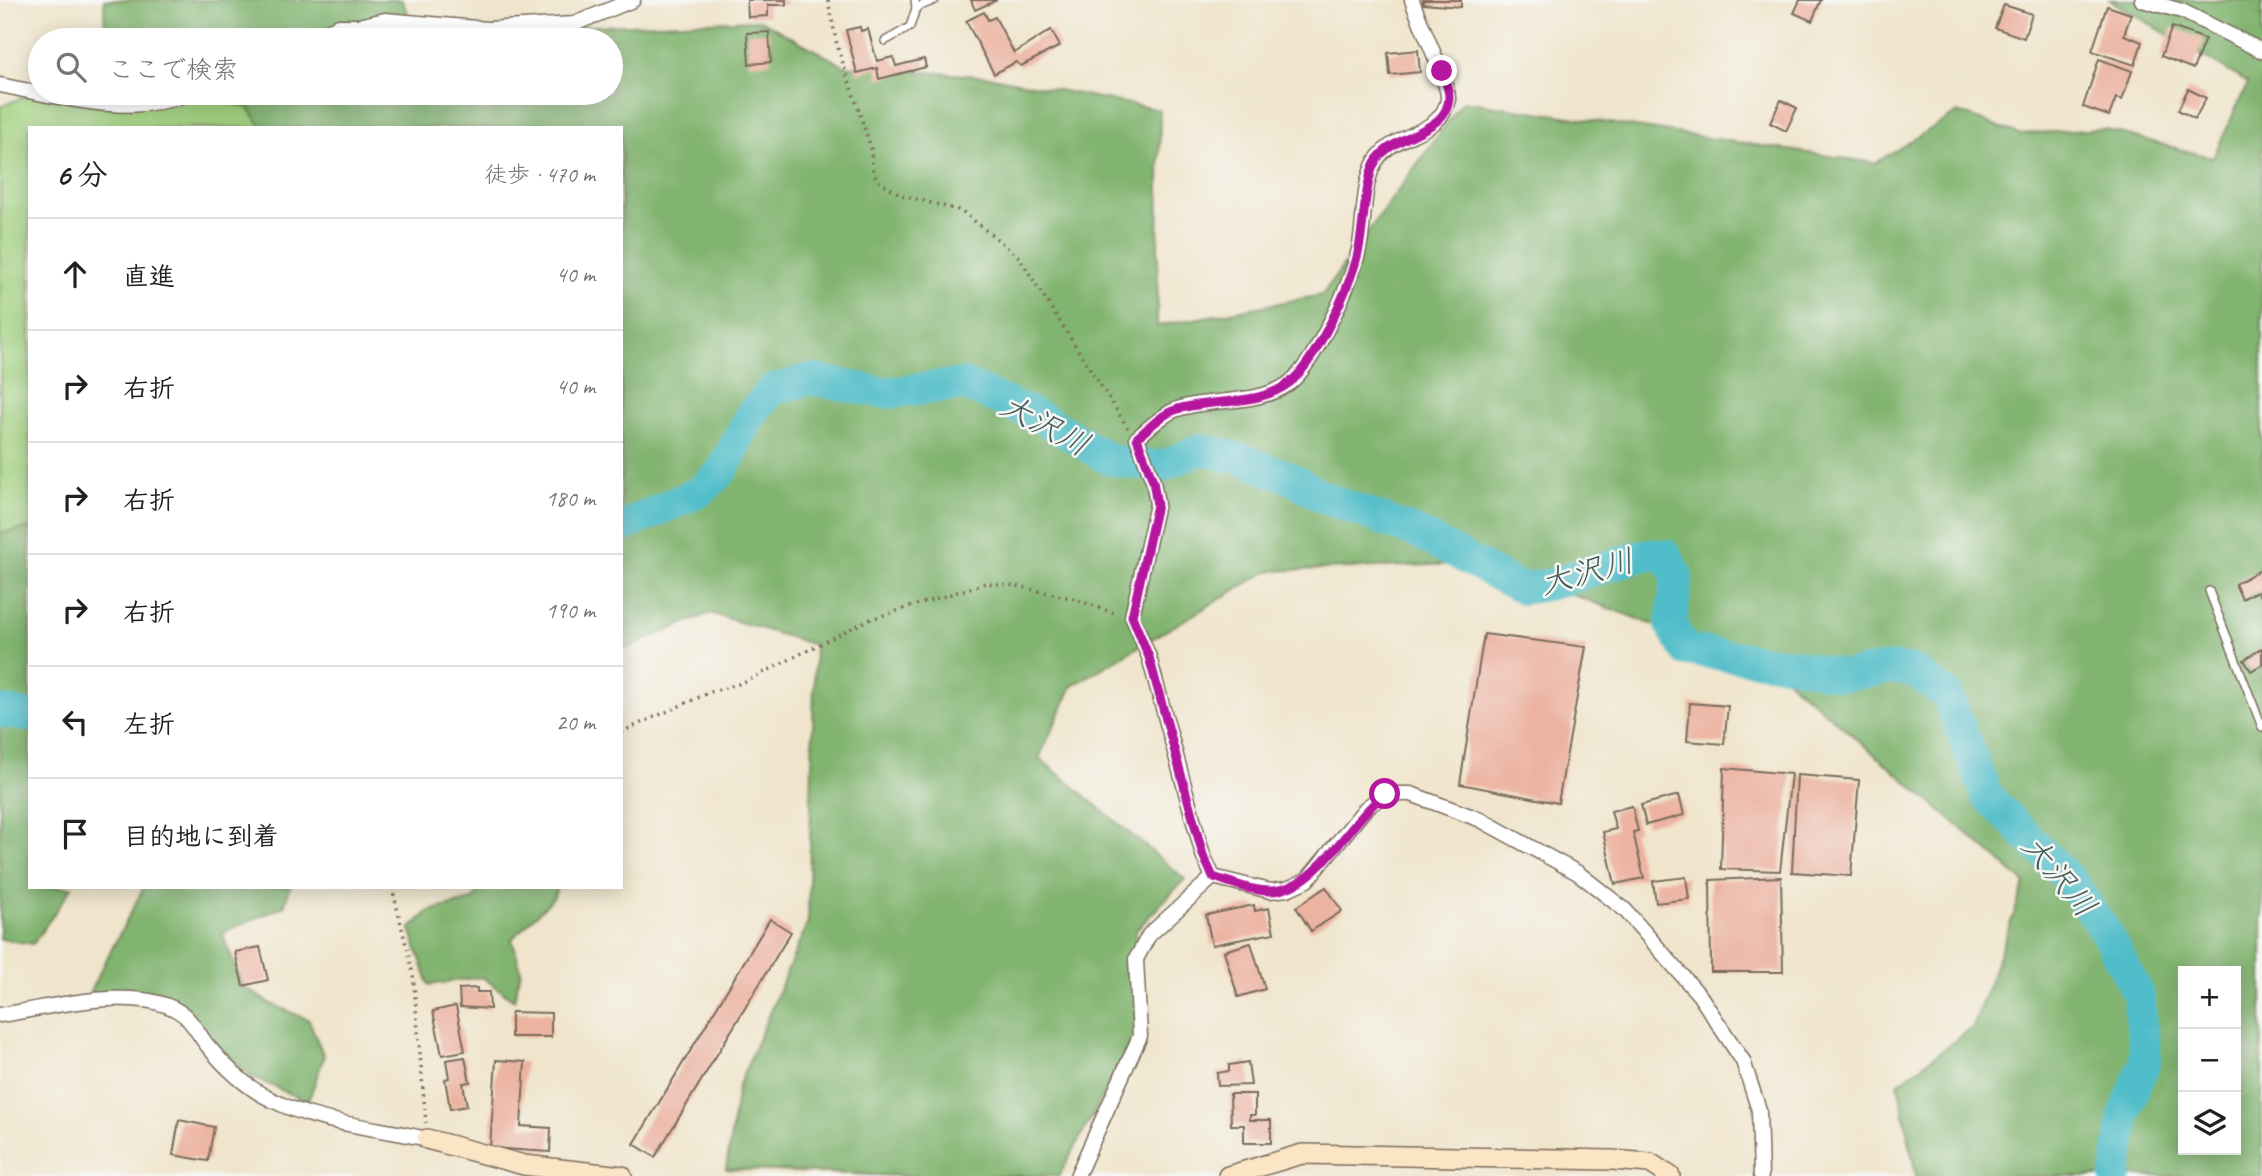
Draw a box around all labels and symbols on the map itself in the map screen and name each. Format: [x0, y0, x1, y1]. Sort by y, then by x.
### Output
route end [1426, 55, 1457, 86]
water label: 大沢川 [993, 384, 1097, 466]
water label: 大沢川 [1535, 540, 1639, 604]
route start [1369, 778, 1400, 809]
water label: 大沢川 [2012, 826, 2106, 926]

